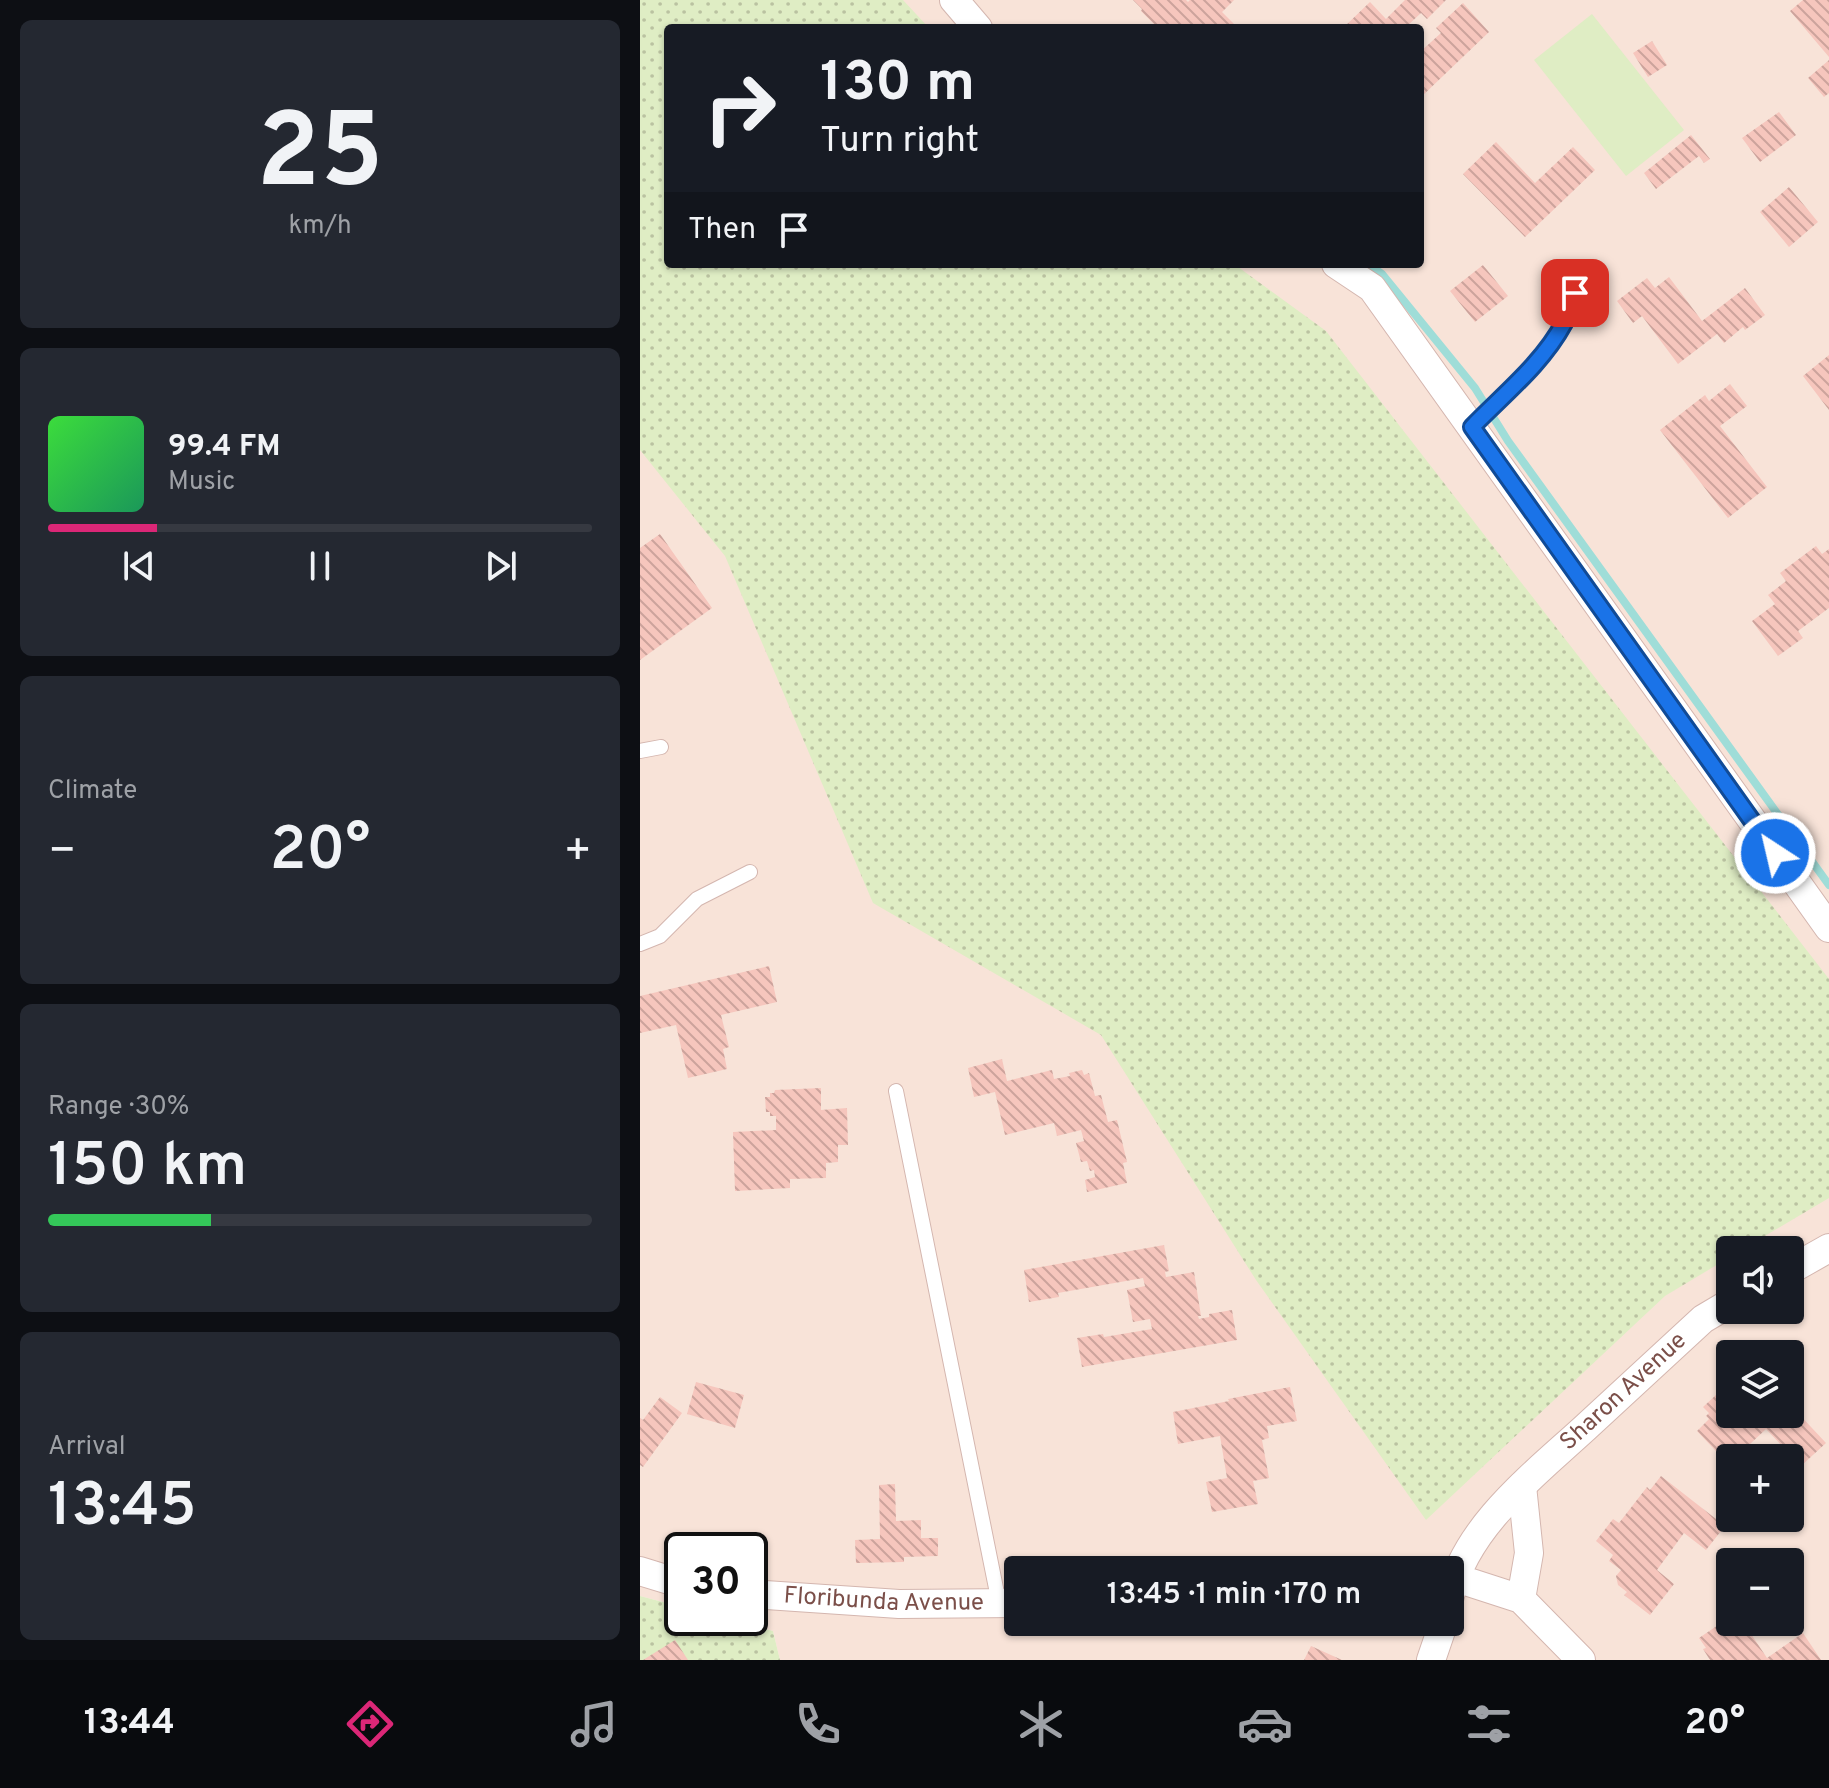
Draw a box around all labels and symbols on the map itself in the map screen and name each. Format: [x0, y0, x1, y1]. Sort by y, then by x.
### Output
pin [1541, 259, 1609, 327]
position arrow [1733, 811, 1817, 895]
street label: Sharon Avenue [1554, 1326, 1693, 1458]
speed limit sign: 30 [664, 1532, 768, 1636]
street label: Floribunda Avenue [783, 1581, 984, 1619]

